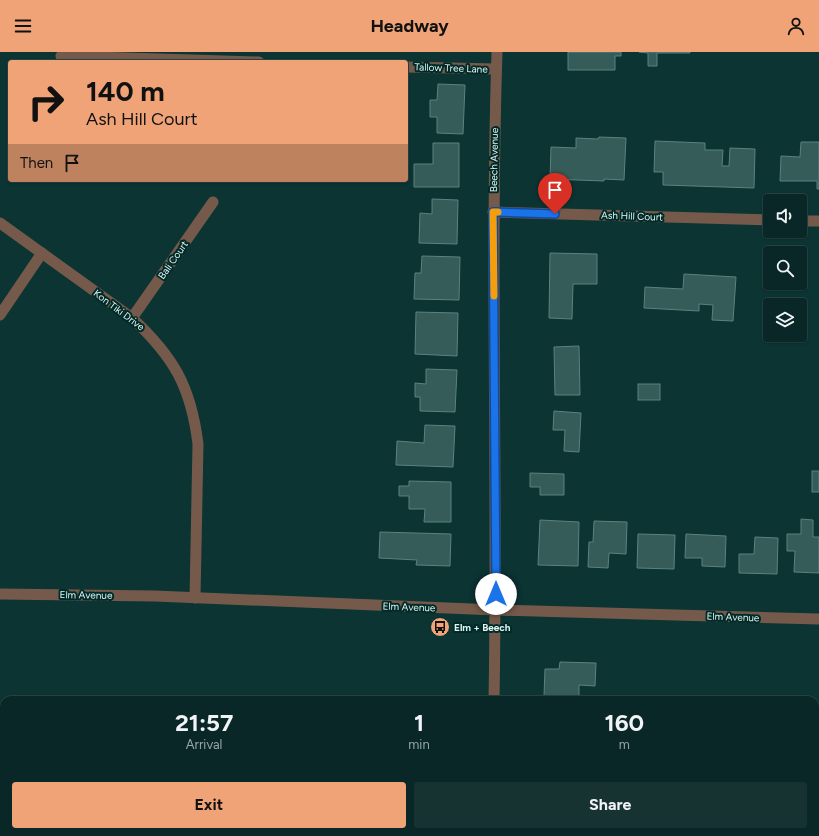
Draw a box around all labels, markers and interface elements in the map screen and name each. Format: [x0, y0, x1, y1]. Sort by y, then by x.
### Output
icon: menu [12, 15, 34, 37]
text: Headway [370, 15, 449, 37]
icon: person [785, 15, 807, 37]
street label: Tallow Tree Lane [414, 60, 489, 76]
text: 140 m [86, 74, 165, 108]
icon: right [20, 76, 72, 128]
text: Ash Hill Court [86, 108, 197, 130]
street label: Beech Avenue [487, 127, 501, 192]
icon: arrive [61, 152, 83, 174]
text: Then [20, 154, 53, 172]
pin [538, 173, 572, 214]
icon: arrive [544, 179, 566, 201]
map controls [763, 194, 807, 342]
button: sound [763, 194, 807, 238]
street label: Ash Hill Court [601, 208, 663, 224]
street label: Bali Court [155, 238, 191, 282]
button: search [763, 246, 807, 290]
street label: Kon Tiki Drive [91, 287, 147, 334]
button: layers [763, 298, 807, 342]
position arrow [475, 573, 517, 615]
street label: Elm Avenue [59, 588, 113, 602]
street label: Elm Avenue [382, 600, 436, 614]
street label: Elm Avenue [706, 610, 760, 624]
bus stop icon: Elm + Beech [429, 616, 451, 638]
place label: Elm + Beech [454, 621, 511, 634]
text: 21:57 [175, 708, 233, 737]
text: 1 [414, 708, 424, 737]
text: 160 [605, 708, 644, 737]
text: Arrival [186, 737, 223, 752]
text: min [408, 737, 430, 752]
text: m [619, 737, 630, 752]
button: Exit [12, 782, 406, 828]
button: Share [414, 782, 807, 828]

